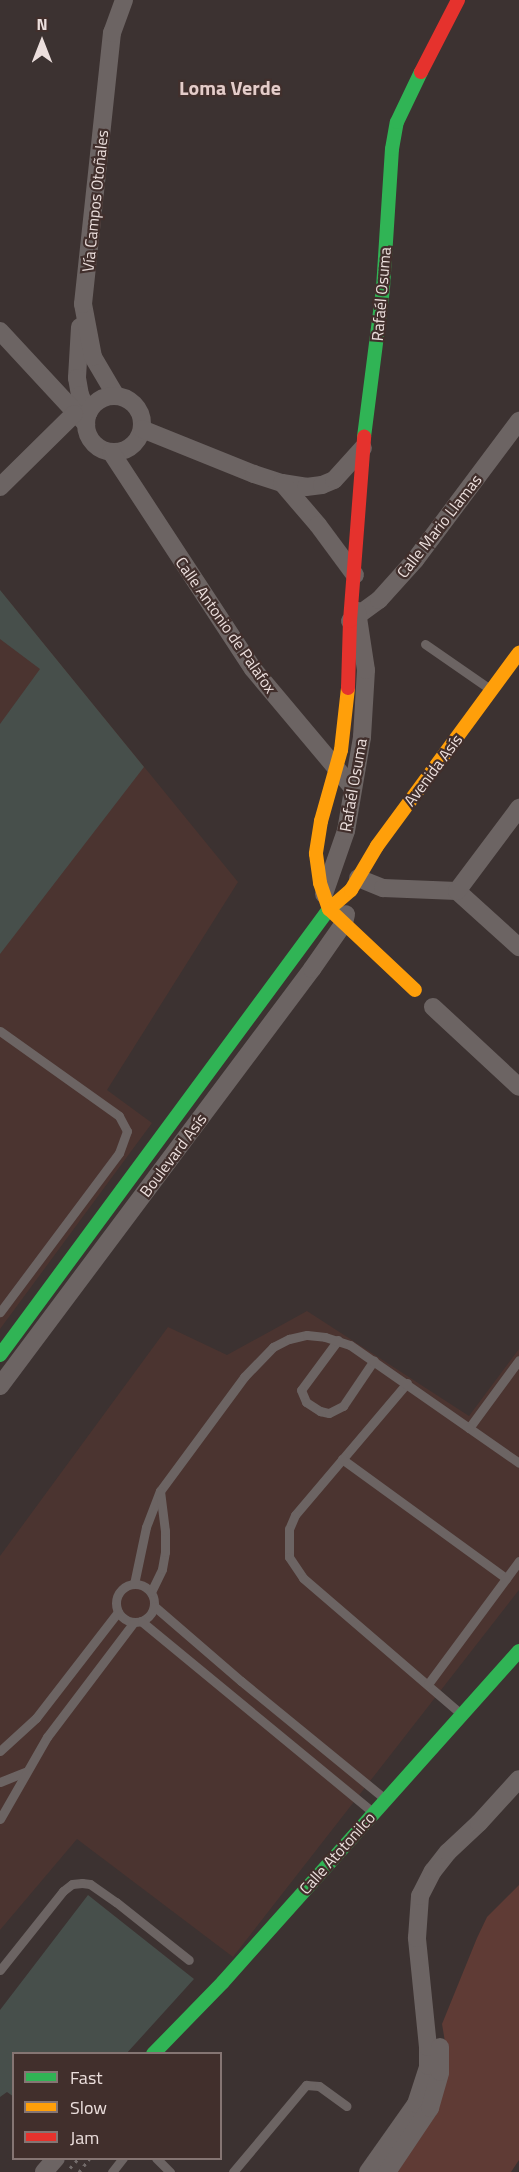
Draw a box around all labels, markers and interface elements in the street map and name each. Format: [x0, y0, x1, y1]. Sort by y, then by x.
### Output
north arrow [12, 12, 72, 72]
text: N [36, 12, 48, 36]
district label: Loma Verde [179, 75, 281, 99]
street label: Vía Campos Otoñales [78, 129, 112, 273]
street label: Rafaél Osuma [367, 246, 395, 342]
street label: Calle Mario Llamas [393, 470, 485, 582]
street label: Calle Antonio de Palafox [172, 553, 280, 697]
street label: Avenida Asís [400, 730, 466, 810]
street label: Rafaél Osuma [335, 737, 371, 833]
street label: Boulevard Asís [135, 1110, 211, 1200]
street label: Calle Atotonilco [295, 1808, 379, 1898]
legend [12, 2052, 222, 2160]
text: Fast [70, 2064, 103, 2091]
text: Slow [70, 2094, 107, 2121]
text: Jam [70, 2124, 99, 2151]

